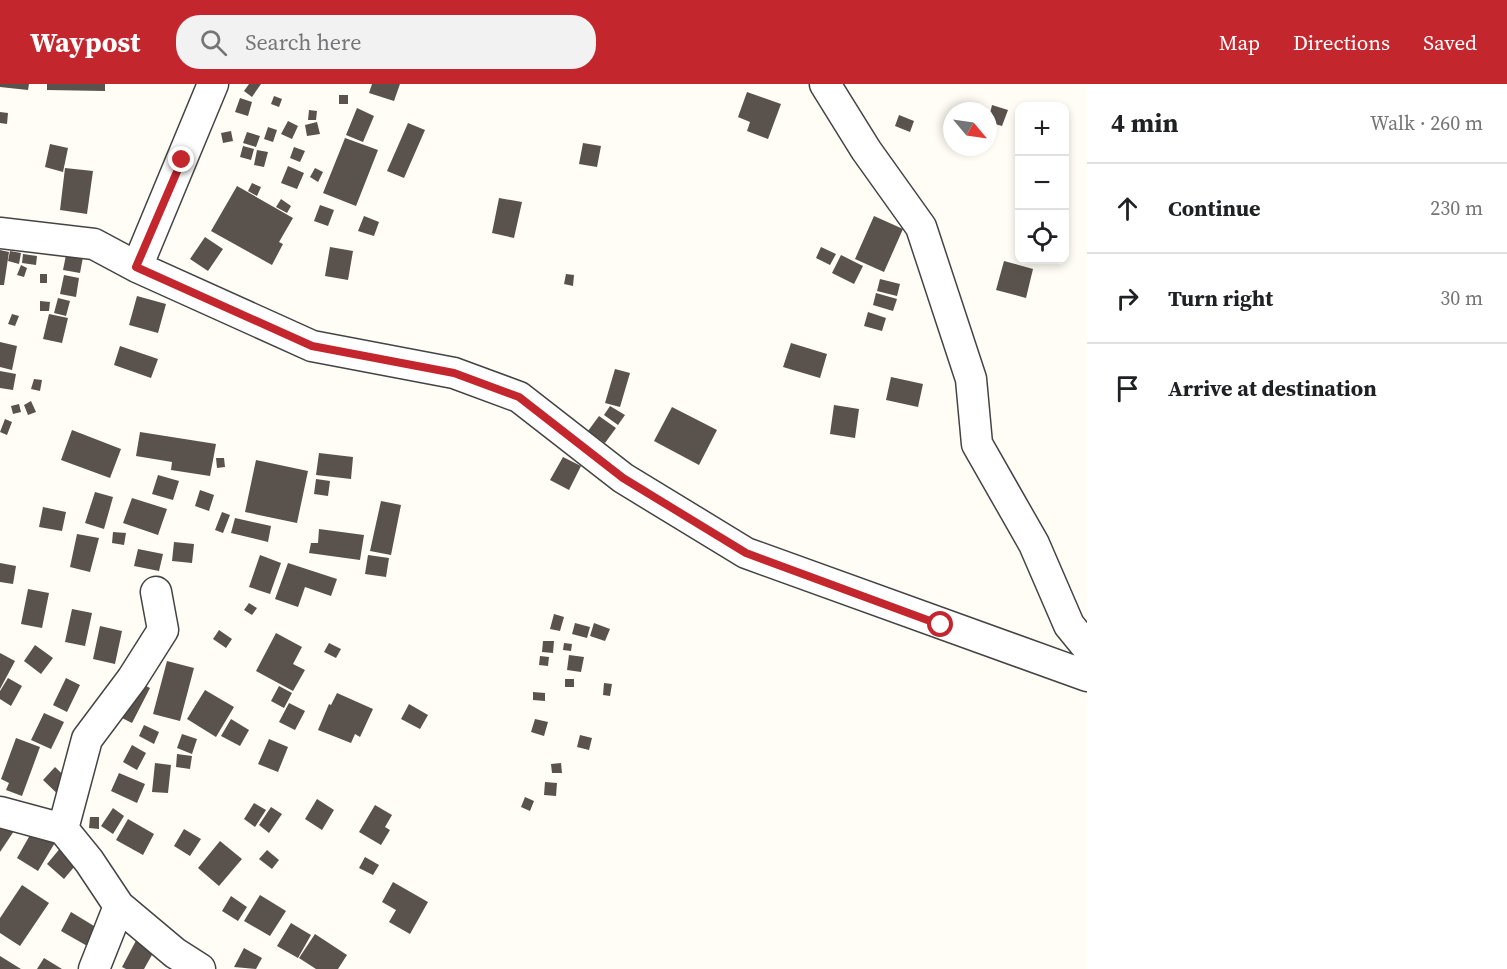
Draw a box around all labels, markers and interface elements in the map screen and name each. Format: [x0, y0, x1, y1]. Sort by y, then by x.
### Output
search box [176, 15, 596, 69]
text: Waypost [30, 23, 140, 61]
icon: search [197, 26, 230, 59]
text: Search here [245, 27, 361, 57]
text: Map [1219, 28, 1260, 57]
text: Directions [1293, 28, 1390, 57]
text: Saved [1423, 28, 1477, 57]
north arrow [943, 102, 997, 156]
map controls [1015, 102, 1069, 264]
button: + [1015, 102, 1069, 156]
text: 4 min [1111, 105, 1178, 141]
text: Walk · 260 m [1370, 109, 1483, 137]
route end [168, 146, 194, 172]
button: − [1015, 156, 1069, 210]
icon: ahead [1111, 192, 1144, 225]
text: Continue [1168, 193, 1261, 223]
text: 230 m [1430, 194, 1483, 222]
button: locate [1015, 210, 1069, 264]
icon: right [1111, 282, 1144, 315]
text: Turn right [1168, 283, 1273, 313]
text: 30 m [1440, 284, 1483, 312]
icon: arrive [1111, 372, 1144, 405]
text: Arrive at destination [1168, 373, 1377, 403]
route start [927, 611, 953, 637]

